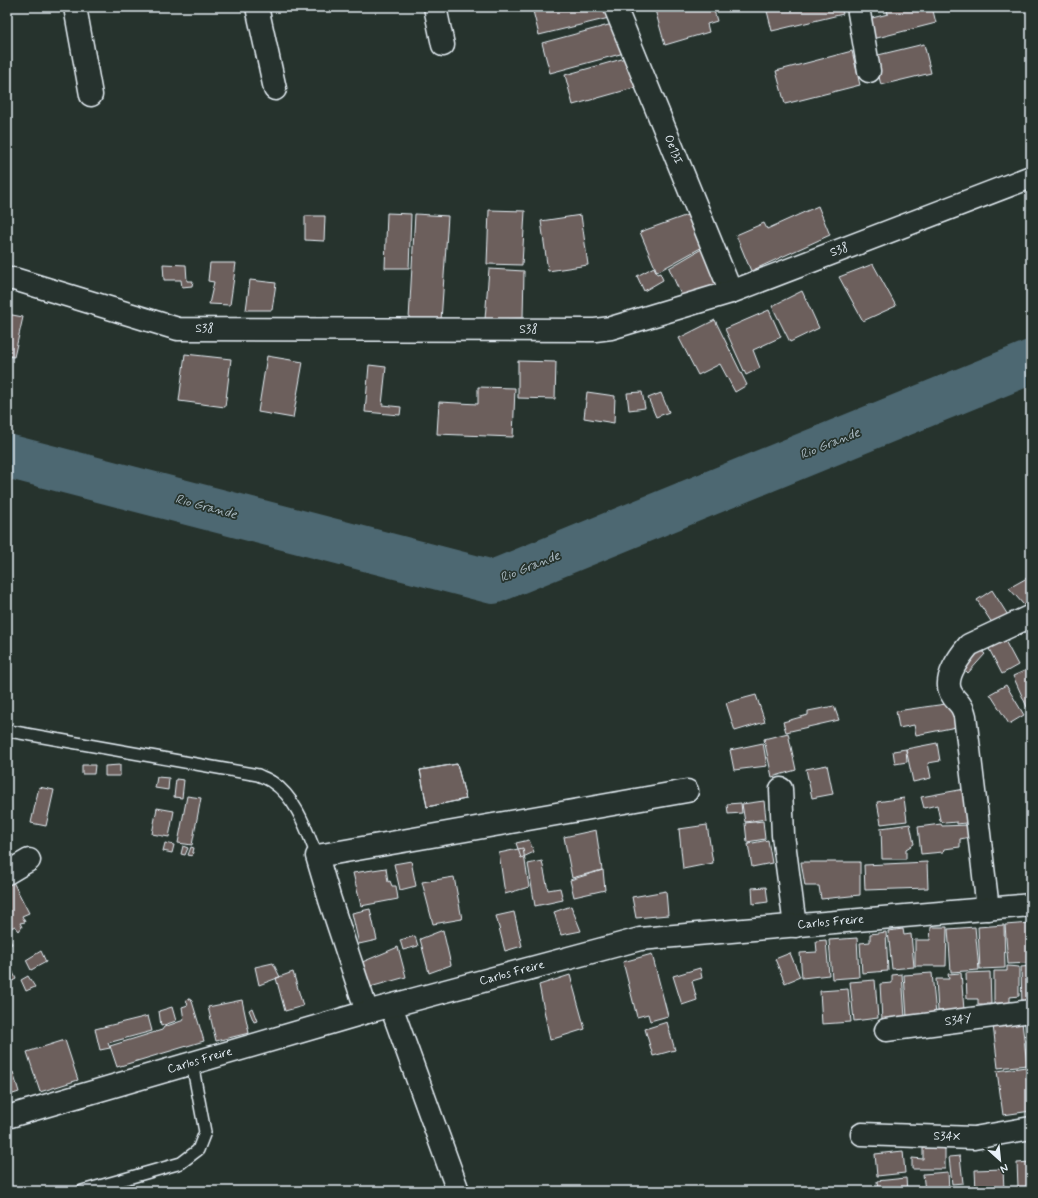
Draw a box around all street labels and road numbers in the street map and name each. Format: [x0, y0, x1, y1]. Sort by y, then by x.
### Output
street label: Oe13I [660, 133, 686, 167]
street label: S38 [828, 240, 851, 261]
street label: S38 [195, 321, 214, 337]
street label: S38 [519, 322, 538, 338]
street label: Carlos Freire [797, 912, 865, 933]
street label: Carlos Freire [478, 957, 546, 990]
street label: S34Y [944, 1011, 973, 1030]
street label: Carlos Freire [166, 1044, 234, 1078]
street label: S34X [933, 1129, 961, 1146]

